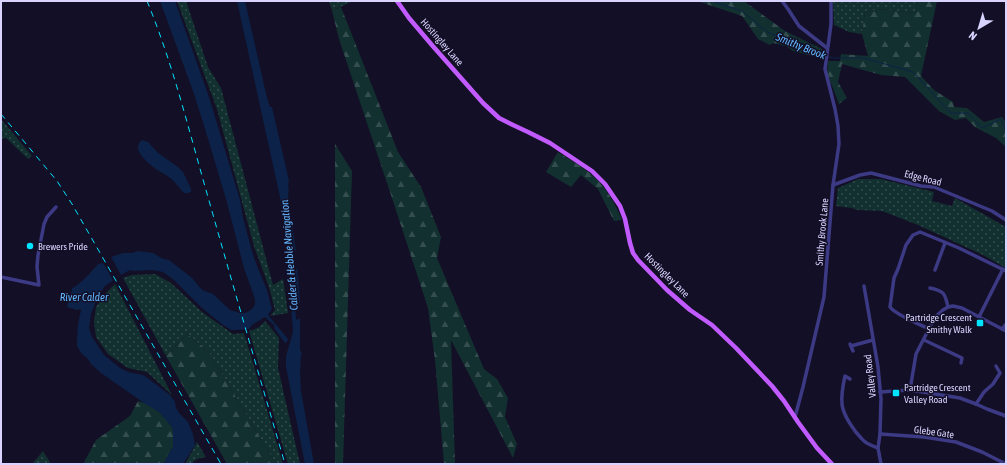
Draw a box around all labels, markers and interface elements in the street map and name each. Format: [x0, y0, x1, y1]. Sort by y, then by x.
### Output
north arrow [959, 8, 999, 48]
street label: Hostingley Lane [419, 16, 466, 68]
text: N [967, 29, 979, 43]
water label: Smithy Brook [773, 30, 828, 62]
street label: Edge Road [903, 168, 943, 188]
street label: Smithy Brook Lane [814, 197, 830, 266]
water label: Calder & Hebble Navigation [278, 199, 300, 311]
marker: Brewers Pride [25, 241, 35, 251]
place label: Brewers Pride [38, 241, 88, 252]
street label: Hostingley Lane [642, 250, 692, 300]
water label: River Calder [60, 291, 109, 303]
place label: Partridge Crescent Smithy Walk [905, 312, 973, 335]
marker: Partridge Crescent Smithy Walk [975, 318, 985, 328]
street label: Valley Road [862, 354, 878, 398]
place label: Partridge Crescent Valley Road [904, 382, 971, 405]
marker: Partridge Crescent Valley Road [891, 388, 901, 398]
street label: Glebe Gate [913, 424, 955, 440]

